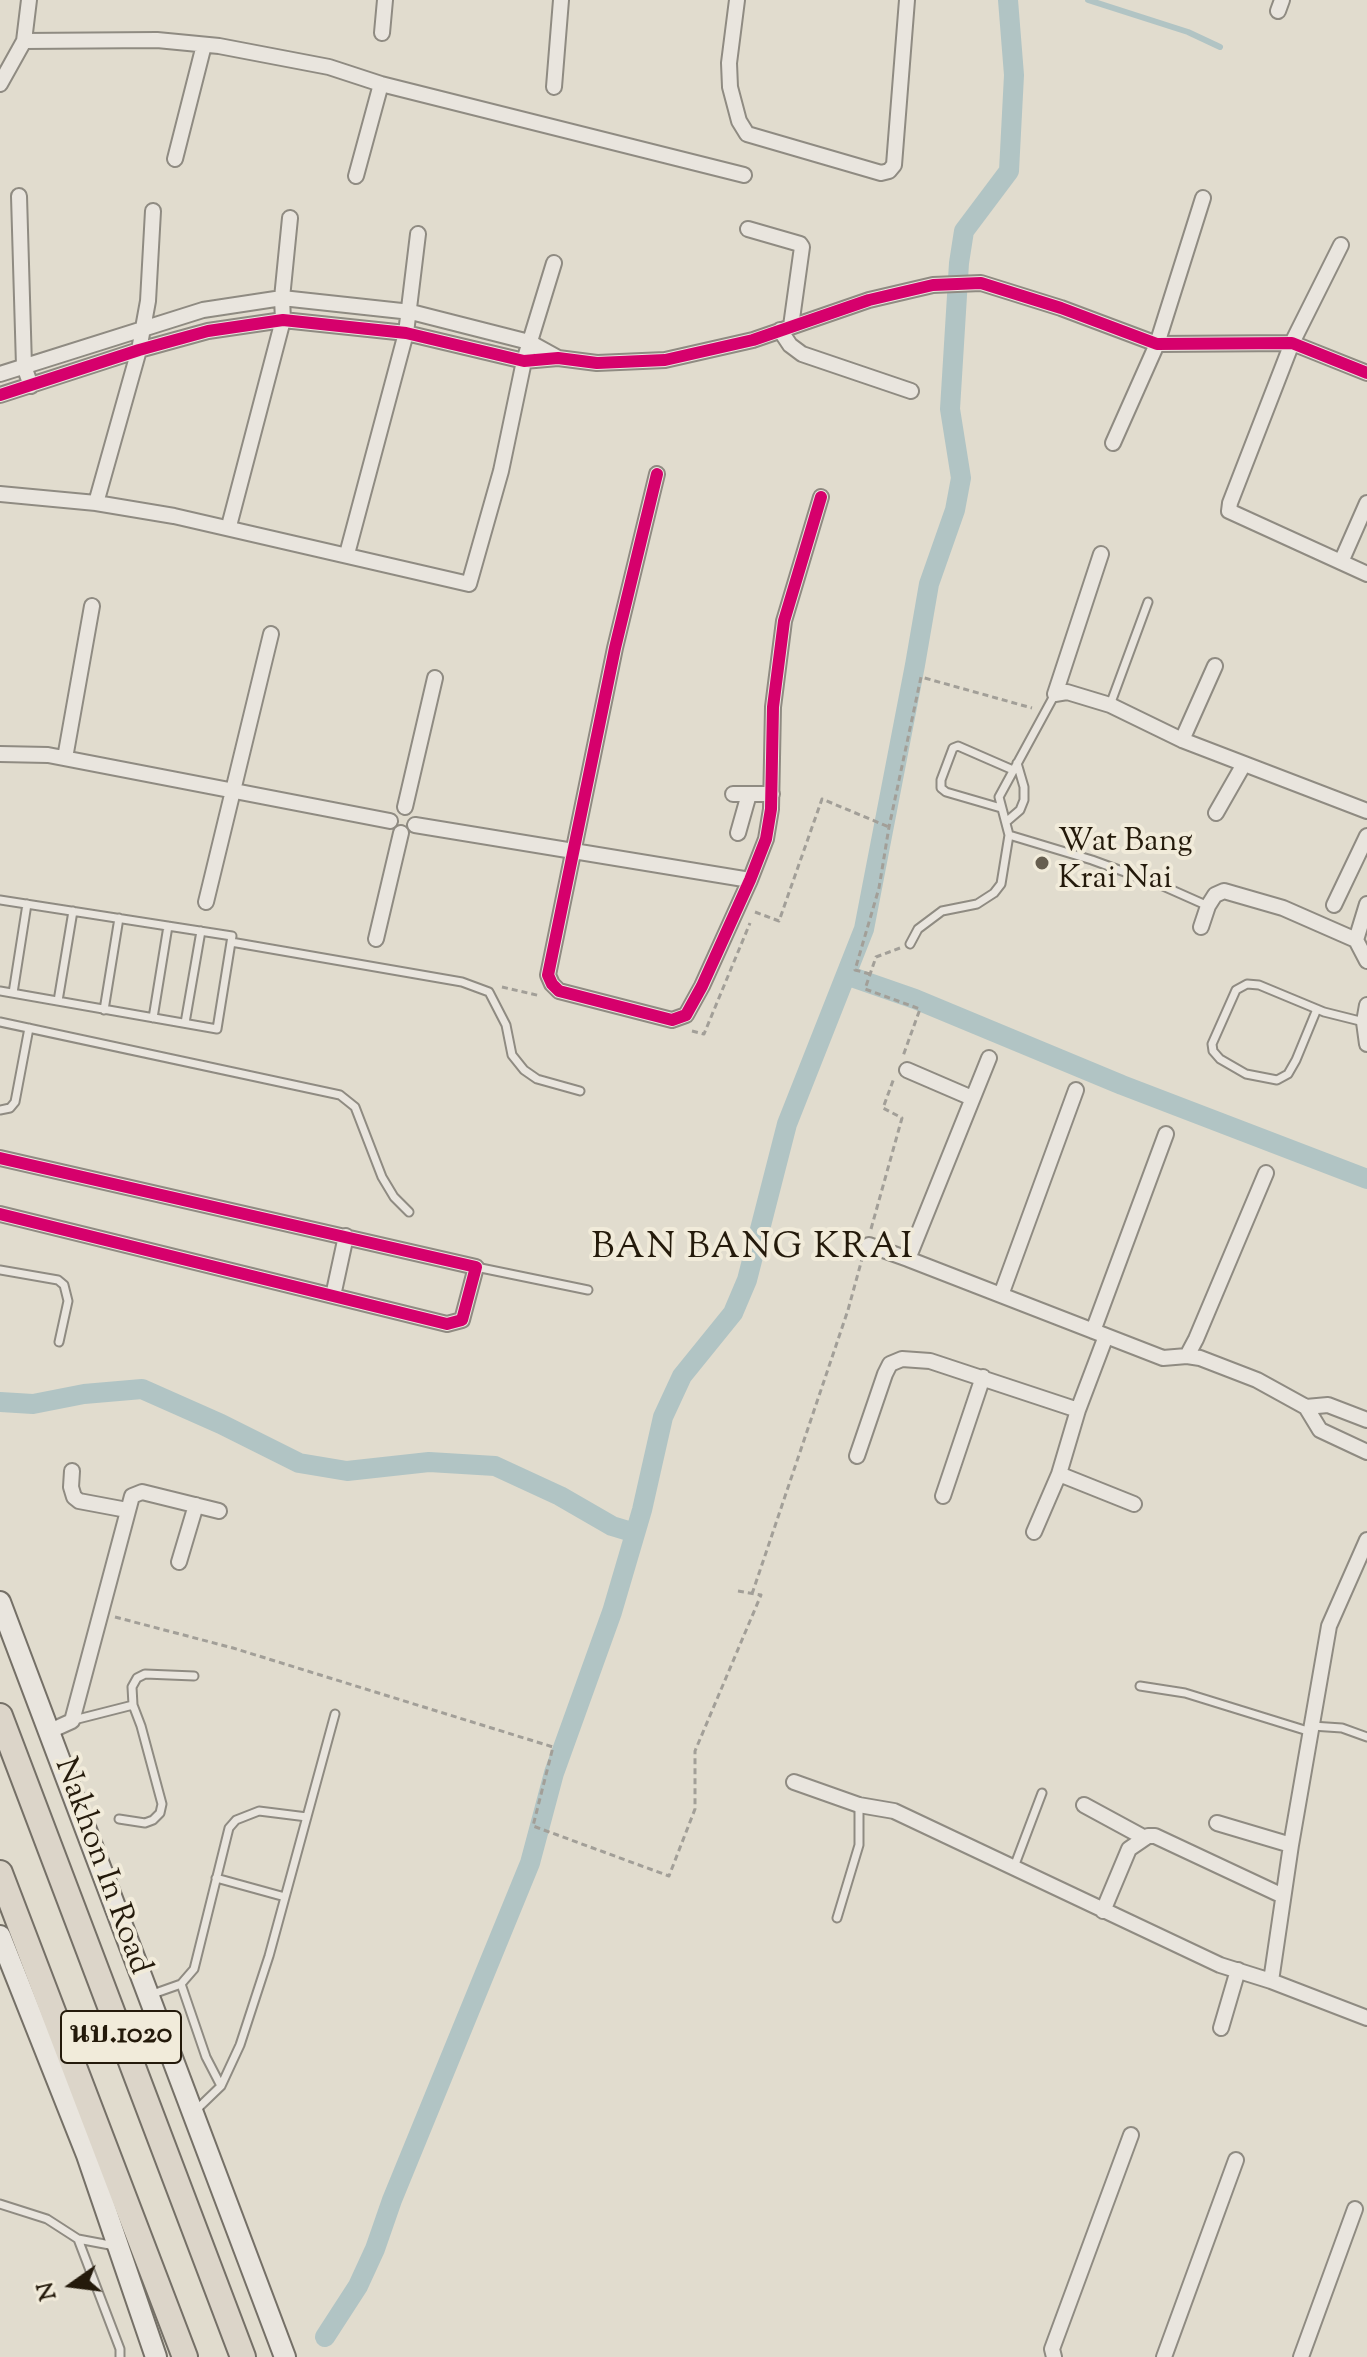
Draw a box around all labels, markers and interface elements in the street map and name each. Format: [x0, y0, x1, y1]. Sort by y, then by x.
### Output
place label: Wat Bang Krai Nai [1058, 826, 1193, 901]
marker: Wat Bang Krai Nai [1033, 854, 1051, 872]
district label: BAN BANG KRAI [592, 1229, 914, 1273]
street label: Nakhon In Road [43, 1754, 157, 1980]
road number: นบ.1020 [61, 2011, 181, 2063]
north arrow [32, 2245, 112, 2325]
text: N [31, 2278, 66, 2303]

